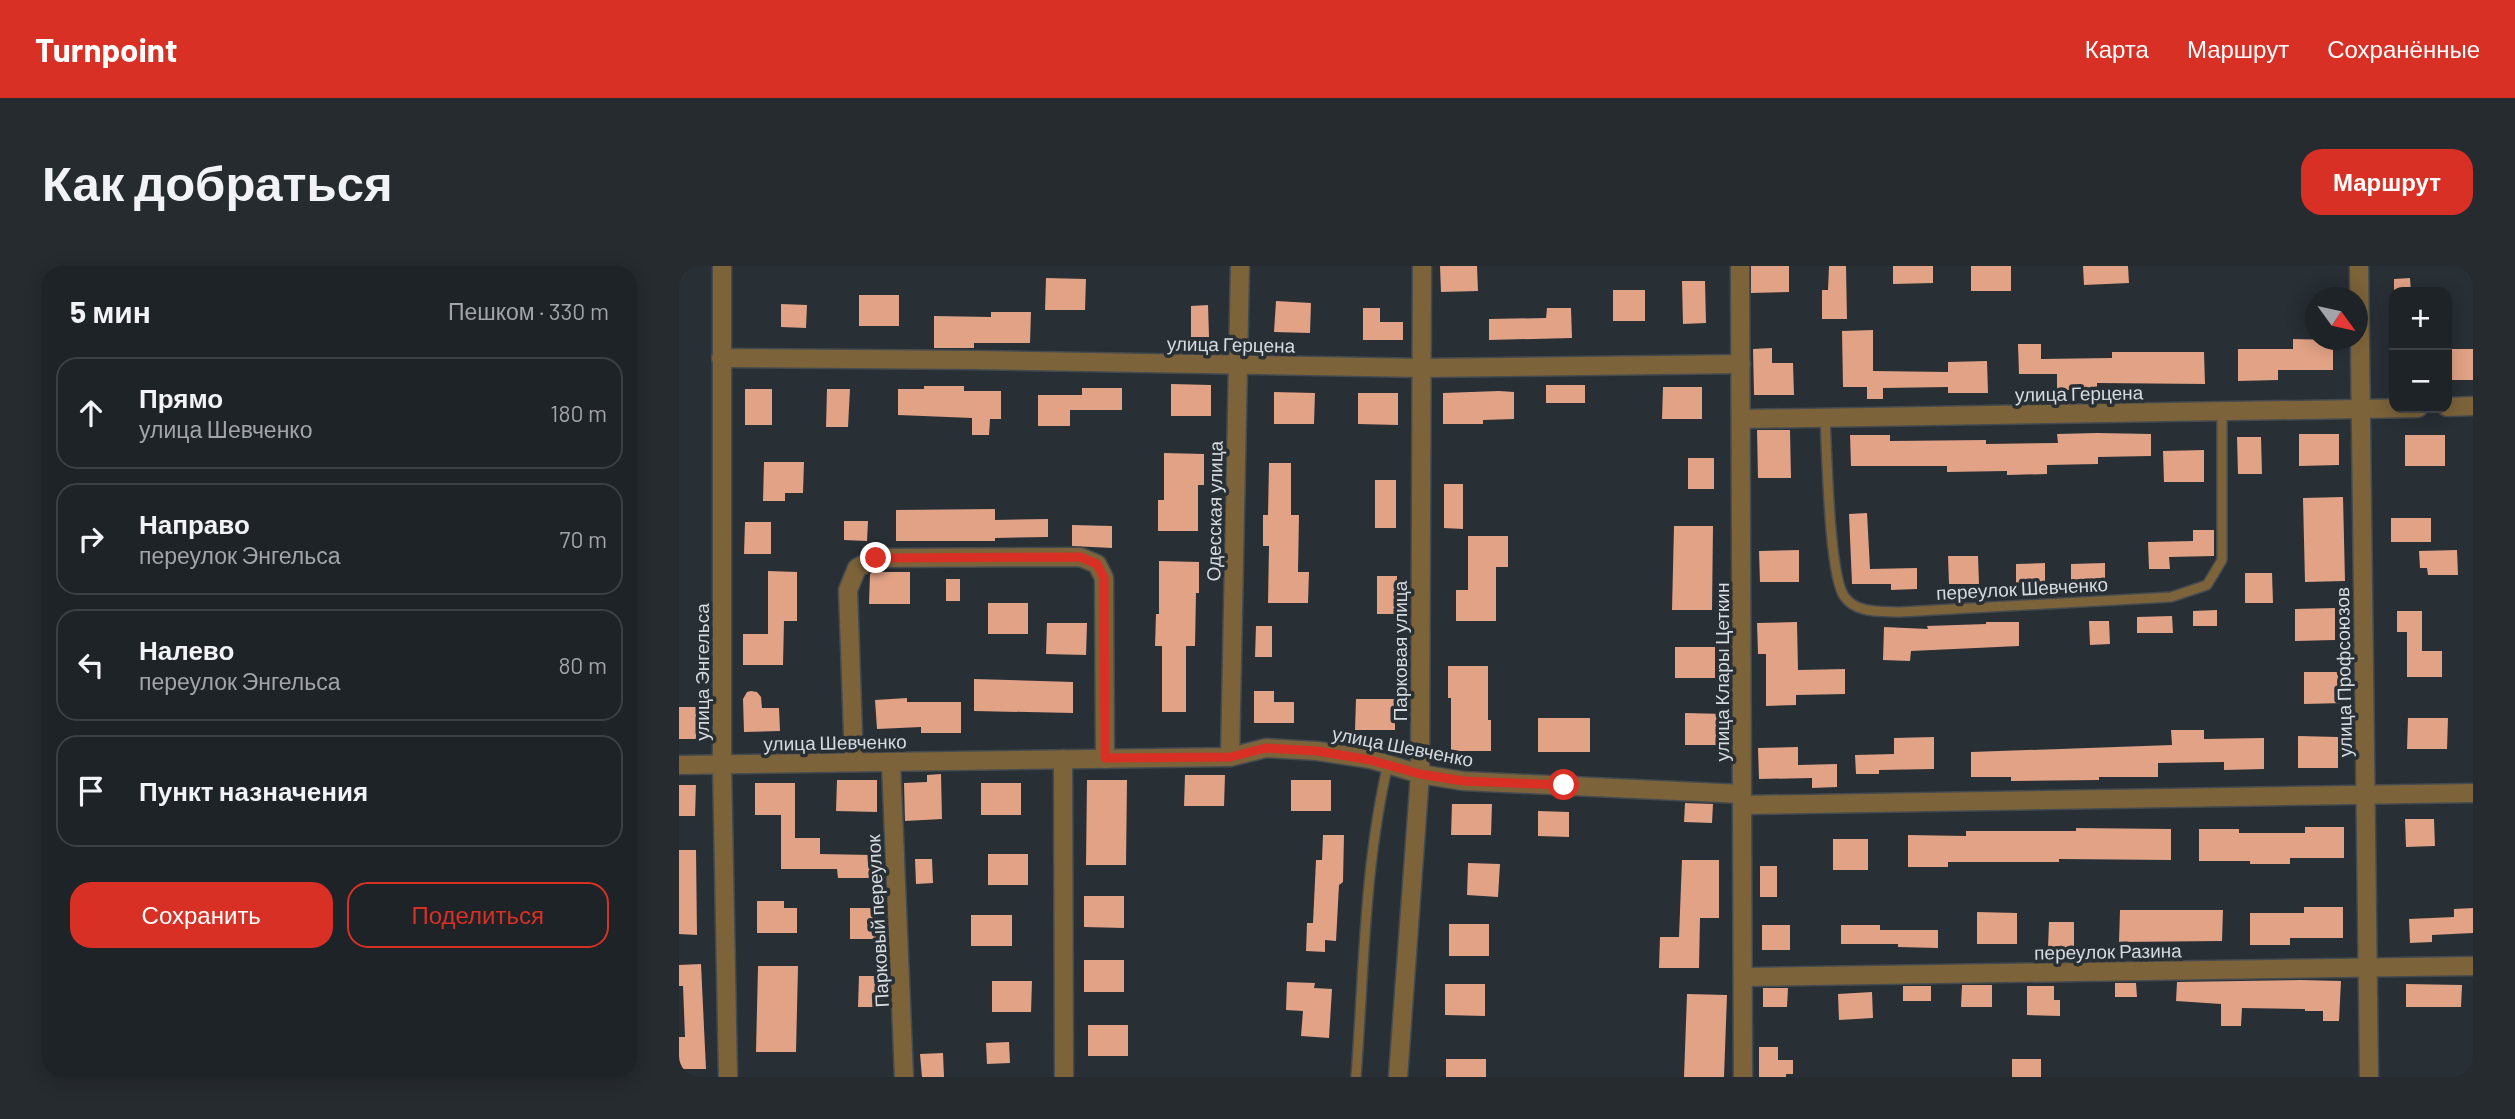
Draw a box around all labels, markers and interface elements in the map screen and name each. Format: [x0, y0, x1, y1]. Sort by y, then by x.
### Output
text: Turnpoint [35, 29, 177, 69]
text: Карта [2085, 34, 2149, 63]
text: Маршрут [2187, 34, 2289, 63]
text: Сохранённые [2327, 34, 2480, 63]
button: Маршрут [2301, 149, 2473, 215]
text: Как добраться [42, 152, 393, 211]
north arrow [2305, 287, 2368, 350]
map controls [2389, 287, 2452, 413]
button: + [2389, 287, 2452, 350]
text: 5 мин [70, 293, 151, 329]
text: Пешком · 330 m [448, 297, 609, 325]
street label: улица Герцена [1167, 331, 1296, 357]
button: − [2389, 350, 2452, 413]
street label: улица Герцена [2015, 380, 2144, 406]
text: Прямо [139, 382, 223, 413]
icon: ahead [72, 394, 110, 432]
text: 180 m [550, 399, 607, 427]
text: улица Шевченко [139, 415, 312, 443]
street label: Одесская улица [1201, 440, 1227, 582]
text: Направо [139, 508, 250, 539]
icon: right [72, 520, 110, 558]
text: 70 m [560, 525, 607, 553]
text: переулок Энгельса [139, 541, 341, 569]
route end [860, 542, 891, 573]
street label: переулок Шевченко [1935, 572, 2109, 604]
street label: Парковая улица [1388, 580, 1411, 721]
street label: улица Клары Цеткин [1710, 583, 1733, 761]
street label: улица Профсоюзов [2330, 587, 2356, 757]
street label: улица Энгельса [690, 603, 713, 741]
text: Налево [139, 634, 234, 665]
icon: left [72, 646, 110, 684]
text: 80 m [558, 651, 607, 679]
text: переулок Энгельса [139, 667, 341, 695]
street label: улица Шевченко [1330, 721, 1476, 771]
street label: улица Шевченко [763, 729, 907, 755]
route start [1548, 769, 1579, 800]
icon: arrive [72, 772, 110, 810]
text: Пункт назначения [139, 775, 368, 806]
street label: Парковый переулок [861, 833, 893, 1008]
button: Сохранить [70, 882, 333, 948]
button: Поделиться [347, 882, 609, 948]
street label: переулок Разина [2034, 938, 2182, 964]

